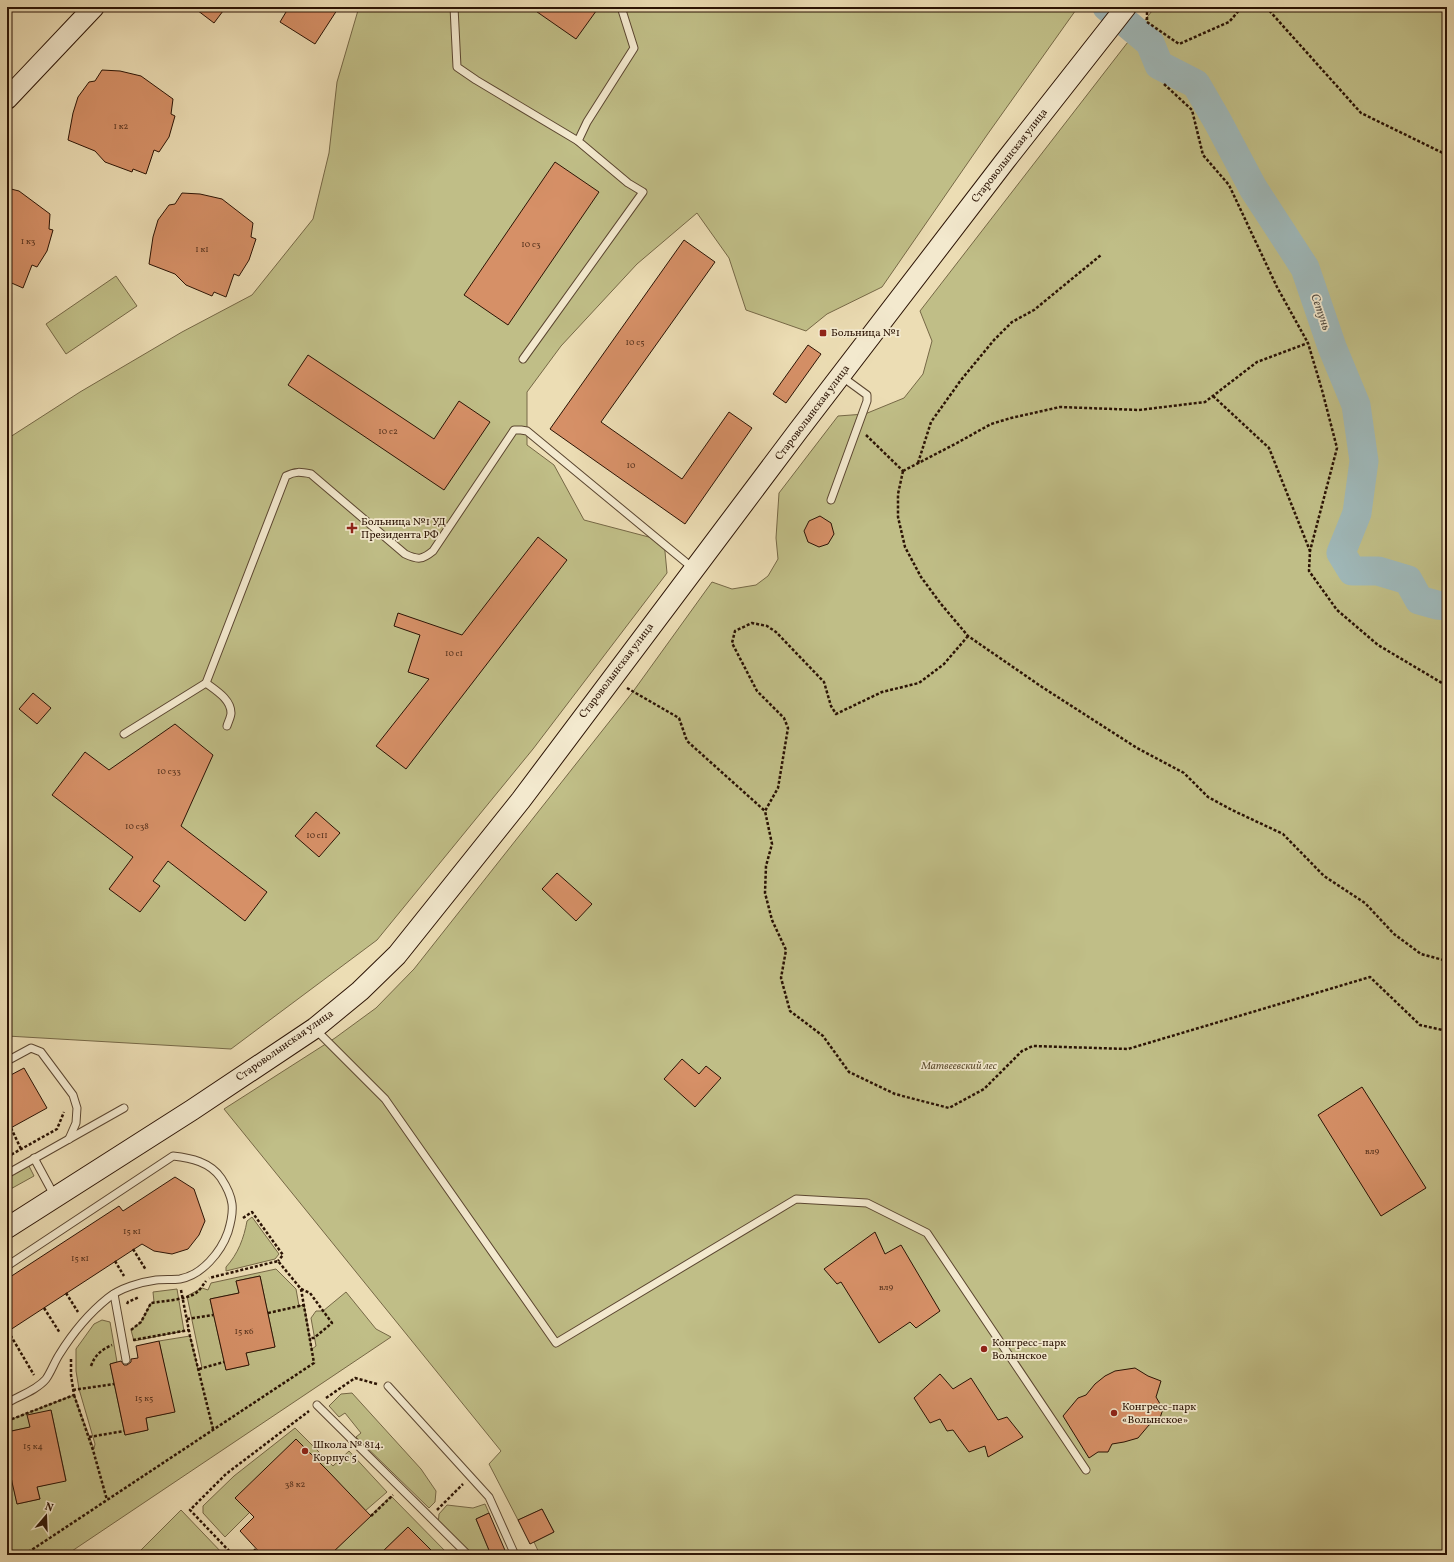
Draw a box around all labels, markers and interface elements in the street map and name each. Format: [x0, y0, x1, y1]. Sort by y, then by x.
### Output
street label: Староволынская улица [968, 105, 1052, 206]
house number: 1 к2 [114, 120, 129, 133]
house number: 1 к3 [21, 235, 36, 248]
house number: 10 с3 [521, 238, 541, 251]
house number: 1 к1 [195, 243, 209, 256]
water label: Сетунь [1306, 292, 1334, 332]
place label: Больница №1 [831, 326, 900, 341]
marker: Больница №1 [818, 328, 828, 338]
house number: 10 с5 [625, 336, 645, 349]
street label: Староволынская улица [772, 362, 854, 464]
house number: 10 с2 [378, 425, 398, 438]
house number: 10 [627, 459, 636, 472]
place label: Больница №1 УД Президента РФ [361, 515, 446, 543]
marker: Больница №1 УД Президента РФ [346, 522, 358, 534]
street label: Староволынская улица [576, 620, 658, 722]
house number: 10 с1 [445, 647, 463, 660]
house number: 10 с33 [157, 765, 181, 778]
house number: 10 с38 [125, 820, 149, 833]
house number: 10 с11 [306, 829, 328, 842]
street label: Староволынская улица [233, 1006, 337, 1085]
park label: Матвеевский лес [920, 1059, 997, 1074]
house number: вл9 [1365, 1145, 1379, 1158]
house number: 15 к1 [123, 1225, 141, 1238]
house number: 15 к1 [71, 1252, 89, 1265]
house number: вл9 [879, 1281, 893, 1294]
house number: 15 к6 [235, 1325, 254, 1338]
place label: Конгресс-парк Волынское [992, 1336, 1066, 1364]
marker: Конгресс-парк Волынское [979, 1344, 989, 1354]
house number: 15 к5 [135, 1392, 153, 1405]
place label: Конгресс-парк «Волынское» [1122, 1400, 1196, 1428]
marker: Конгресс-парк «Волынское» [1109, 1408, 1119, 1418]
place label: Школа № 814. Корпус 5 [313, 1438, 384, 1466]
house number: 15 к4 [23, 1440, 43, 1453]
marker: Школа № 814. Корпус 5 [300, 1446, 310, 1456]
house number: 38 к2 [285, 1478, 305, 1491]
north arrow [26, 1496, 66, 1536]
text: N [43, 1500, 55, 1516]

